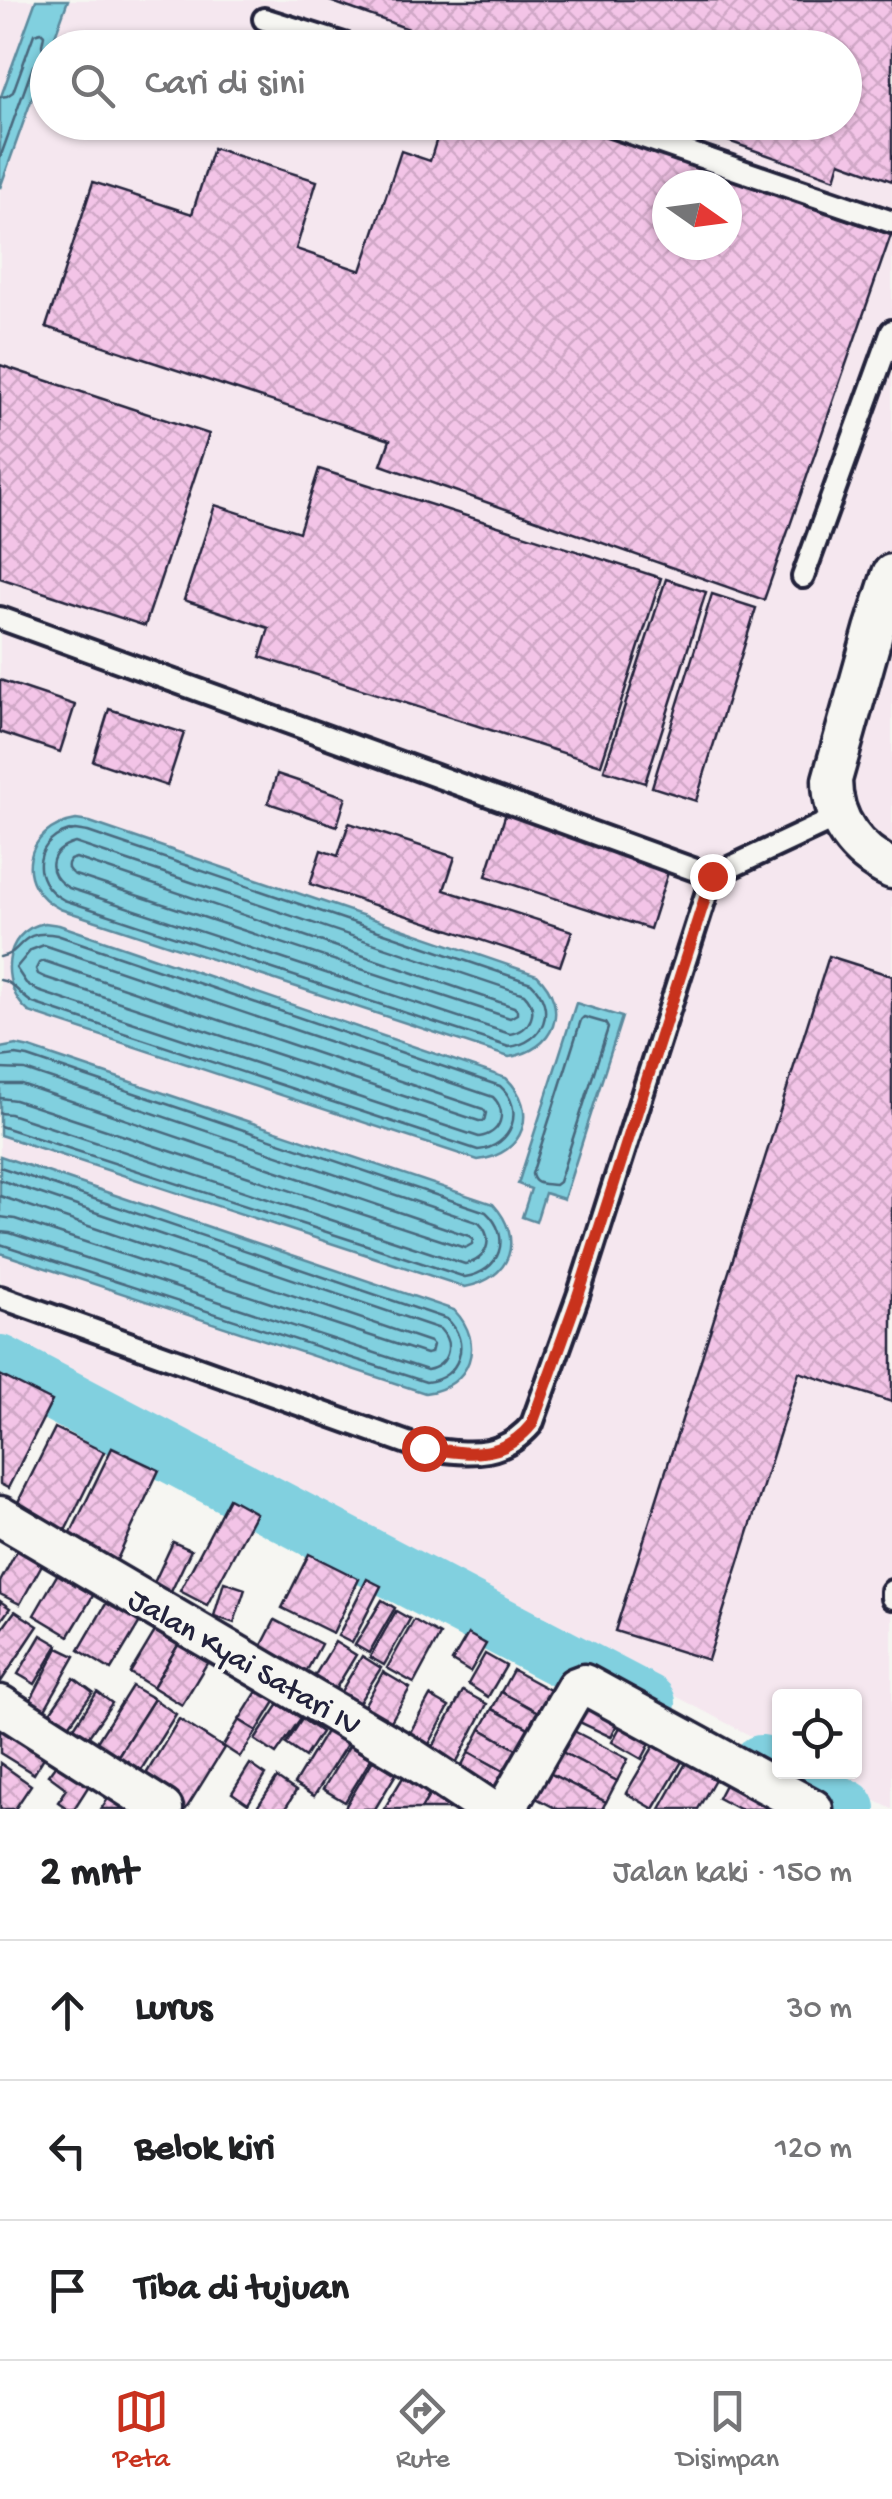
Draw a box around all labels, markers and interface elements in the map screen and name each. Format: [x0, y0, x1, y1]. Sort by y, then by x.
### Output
search box [30, 30, 862, 140]
icon: search [65, 58, 120, 113]
text: Cari di sini [145, 63, 305, 107]
north arrow [652, 170, 742, 260]
route end [690, 854, 736, 900]
route start [402, 1426, 448, 1472]
street label: Jalan Kyai Satari IV [120, 1582, 367, 1746]
map controls [772, 1689, 862, 1779]
button: locate [772, 1689, 862, 1779]
text: 2 mnt [40, 1850, 137, 1899]
text: Jalan kaki · 150 m [613, 1855, 852, 1893]
icon: ahead [40, 1983, 95, 2038]
text: Lurus [135, 1988, 212, 2032]
text: 30 m [787, 1991, 852, 2029]
icon: left [40, 2123, 95, 2178]
text: Belok kiri [135, 2128, 275, 2172]
text: 120 m [775, 2131, 852, 2169]
icon: arrive [40, 2263, 95, 2318]
text: Tiba di tujuan [135, 2268, 349, 2312]
tab: Peta [113, 2384, 170, 2477]
tab: Rute [395, 2384, 450, 2477]
tab: Disimpan [676, 2384, 779, 2477]

